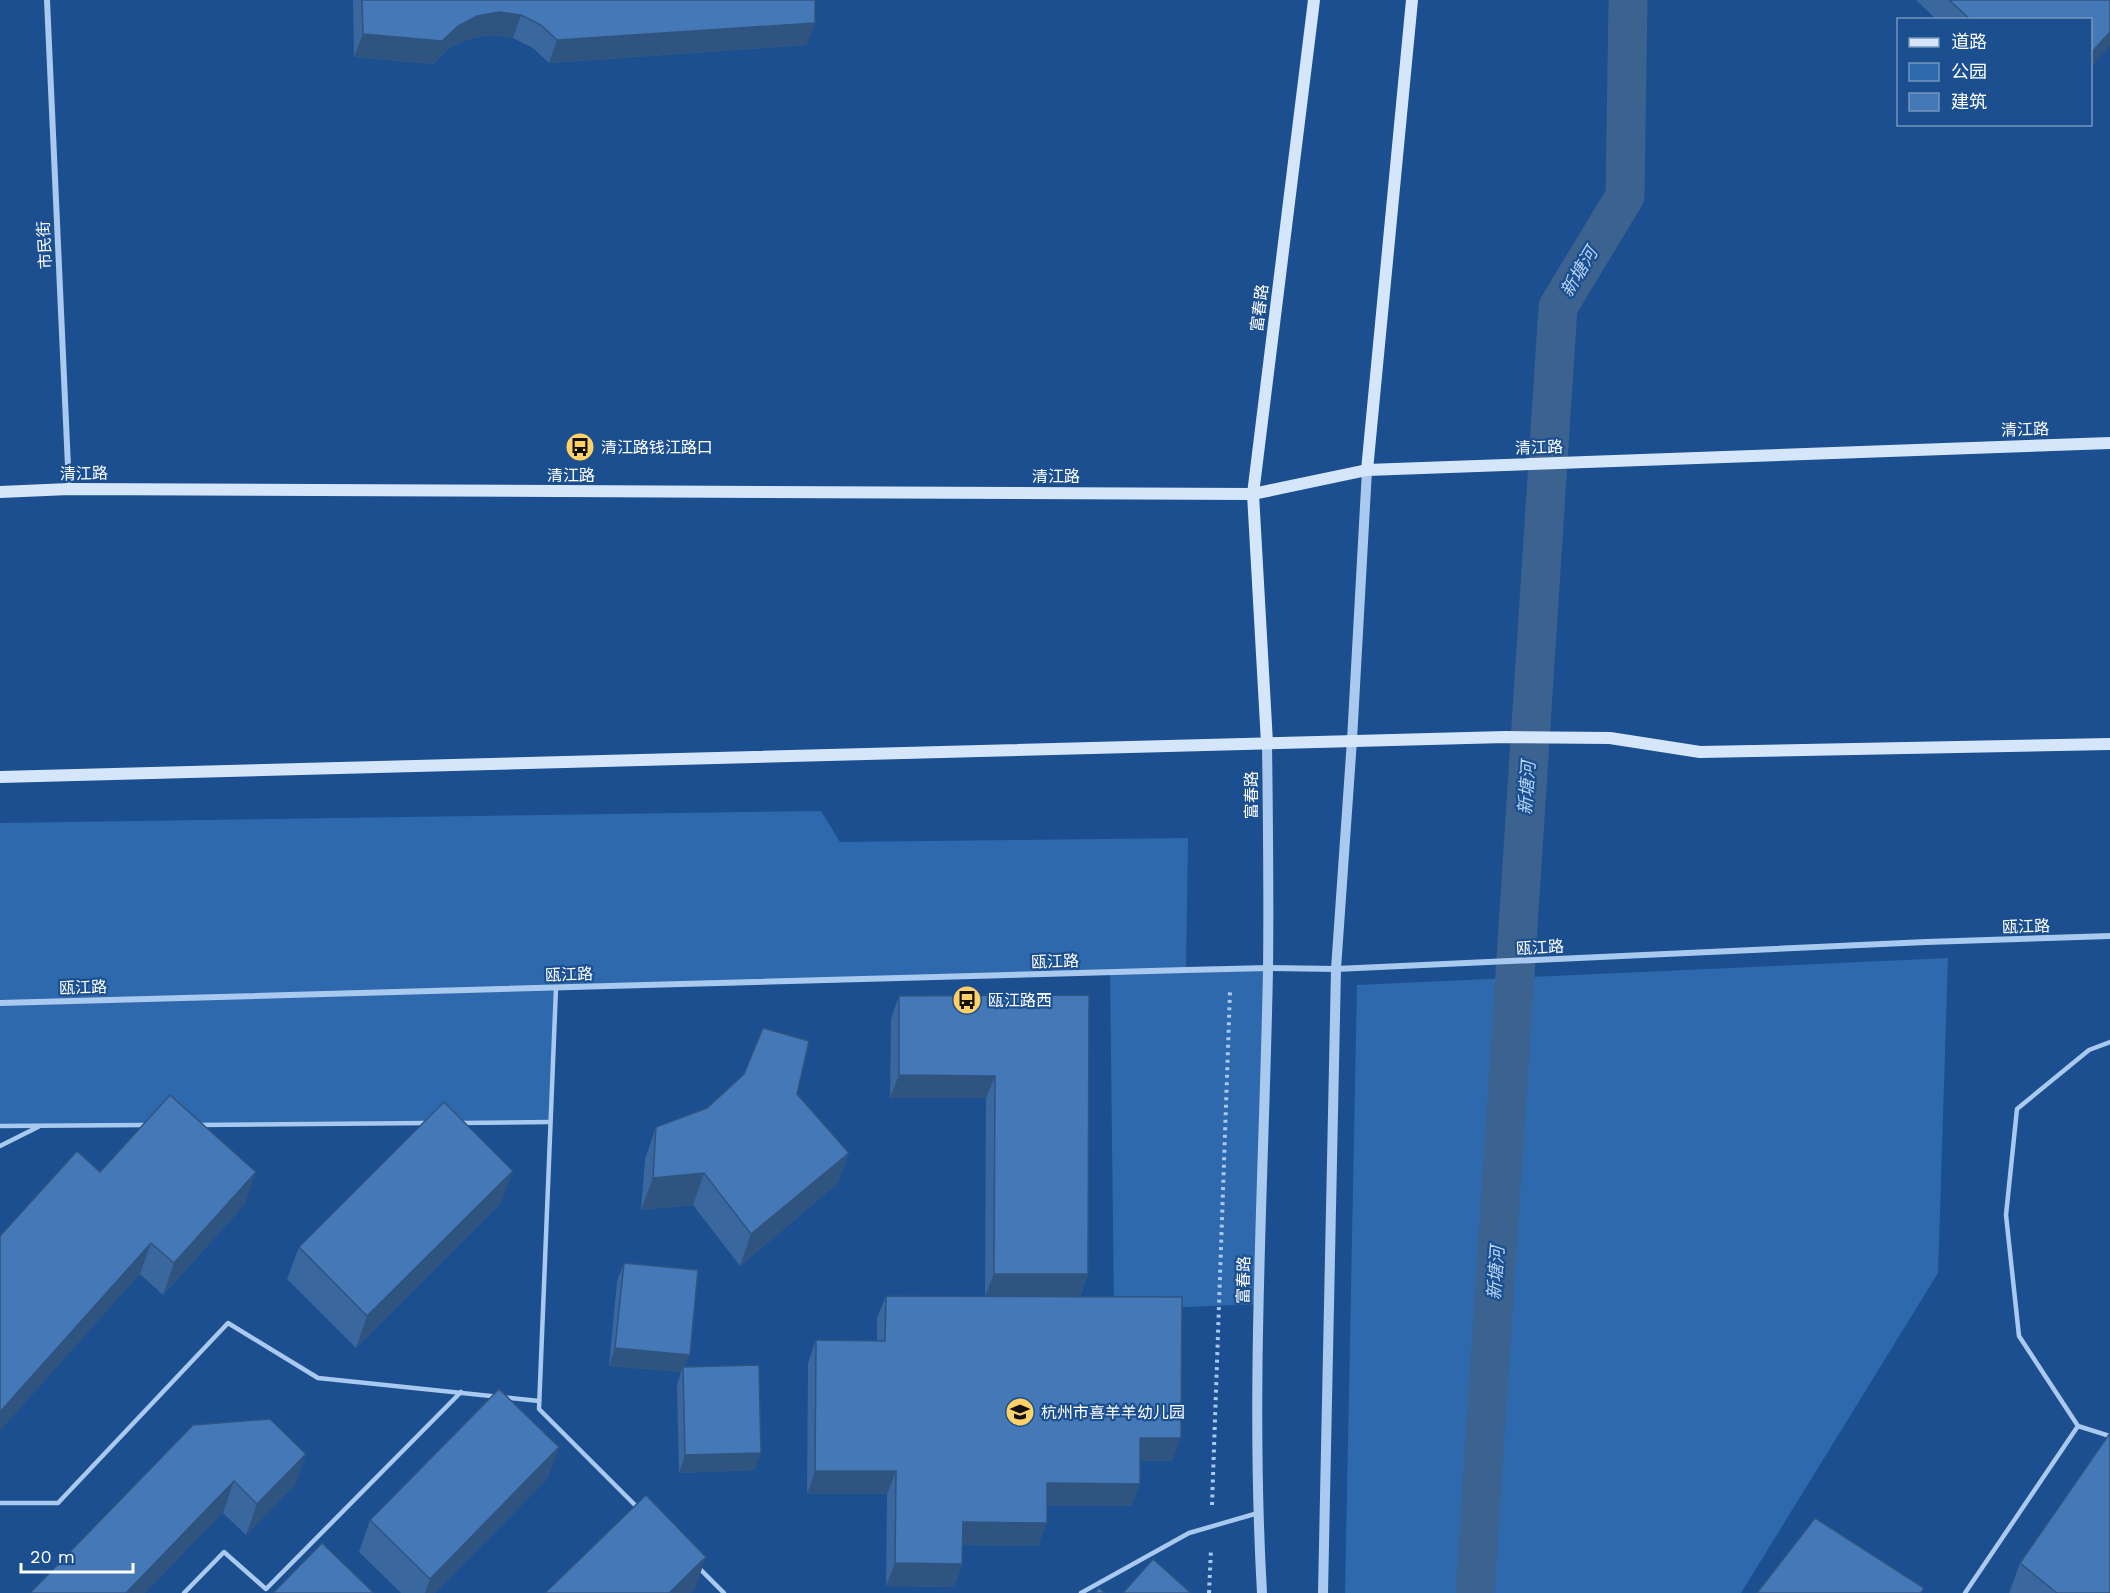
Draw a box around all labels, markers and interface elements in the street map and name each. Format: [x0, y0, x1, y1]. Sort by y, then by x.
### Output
legend [1897, 18, 2092, 126]
text: 道路 [1951, 31, 1987, 52]
text: 公园 [1951, 61, 1987, 82]
text: 建筑 [1951, 91, 1987, 112]
street label: 市民街 [34, 221, 55, 269]
water label: 新塘河 [1556, 241, 1603, 300]
street label: 富春路 [1247, 283, 1272, 333]
street label: 清江路 [2001, 419, 2049, 440]
bus stop icon: 清江路钱江路口 [564, 431, 596, 463]
street label: 清江路 [1515, 437, 1563, 458]
place label: 清江路钱江路口 [601, 438, 713, 457]
street label: 清江路 [60, 464, 108, 483]
street label: 清江路 [547, 466, 595, 485]
street label: 清江路 [1032, 467, 1080, 486]
water label: 新塘河 [1514, 757, 1539, 816]
street label: 富春路 [1242, 771, 1261, 819]
street label: 瓯江路 [2002, 916, 2050, 937]
street label: 瓯江路 [1516, 937, 1564, 958]
street label: 瓯江路 [1031, 951, 1079, 972]
street label: 瓯江路 [545, 964, 593, 985]
street label: 瓯江路 [59, 977, 107, 998]
bus stop icon: 瓯江路西 [951, 984, 983, 1016]
place label: 瓯江路西 [988, 991, 1052, 1010]
water label: 新塘河 [1483, 1242, 1508, 1301]
street label: 富春路 [1234, 1256, 1253, 1304]
school or university icon: 杭州市喜羊羊幼儿园 [1004, 1396, 1036, 1428]
place label: 杭州市喜羊羊幼儿园 [1041, 1403, 1185, 1422]
scale bar [21, 1536, 134, 1574]
text: 20 m [30, 1546, 75, 1567]

